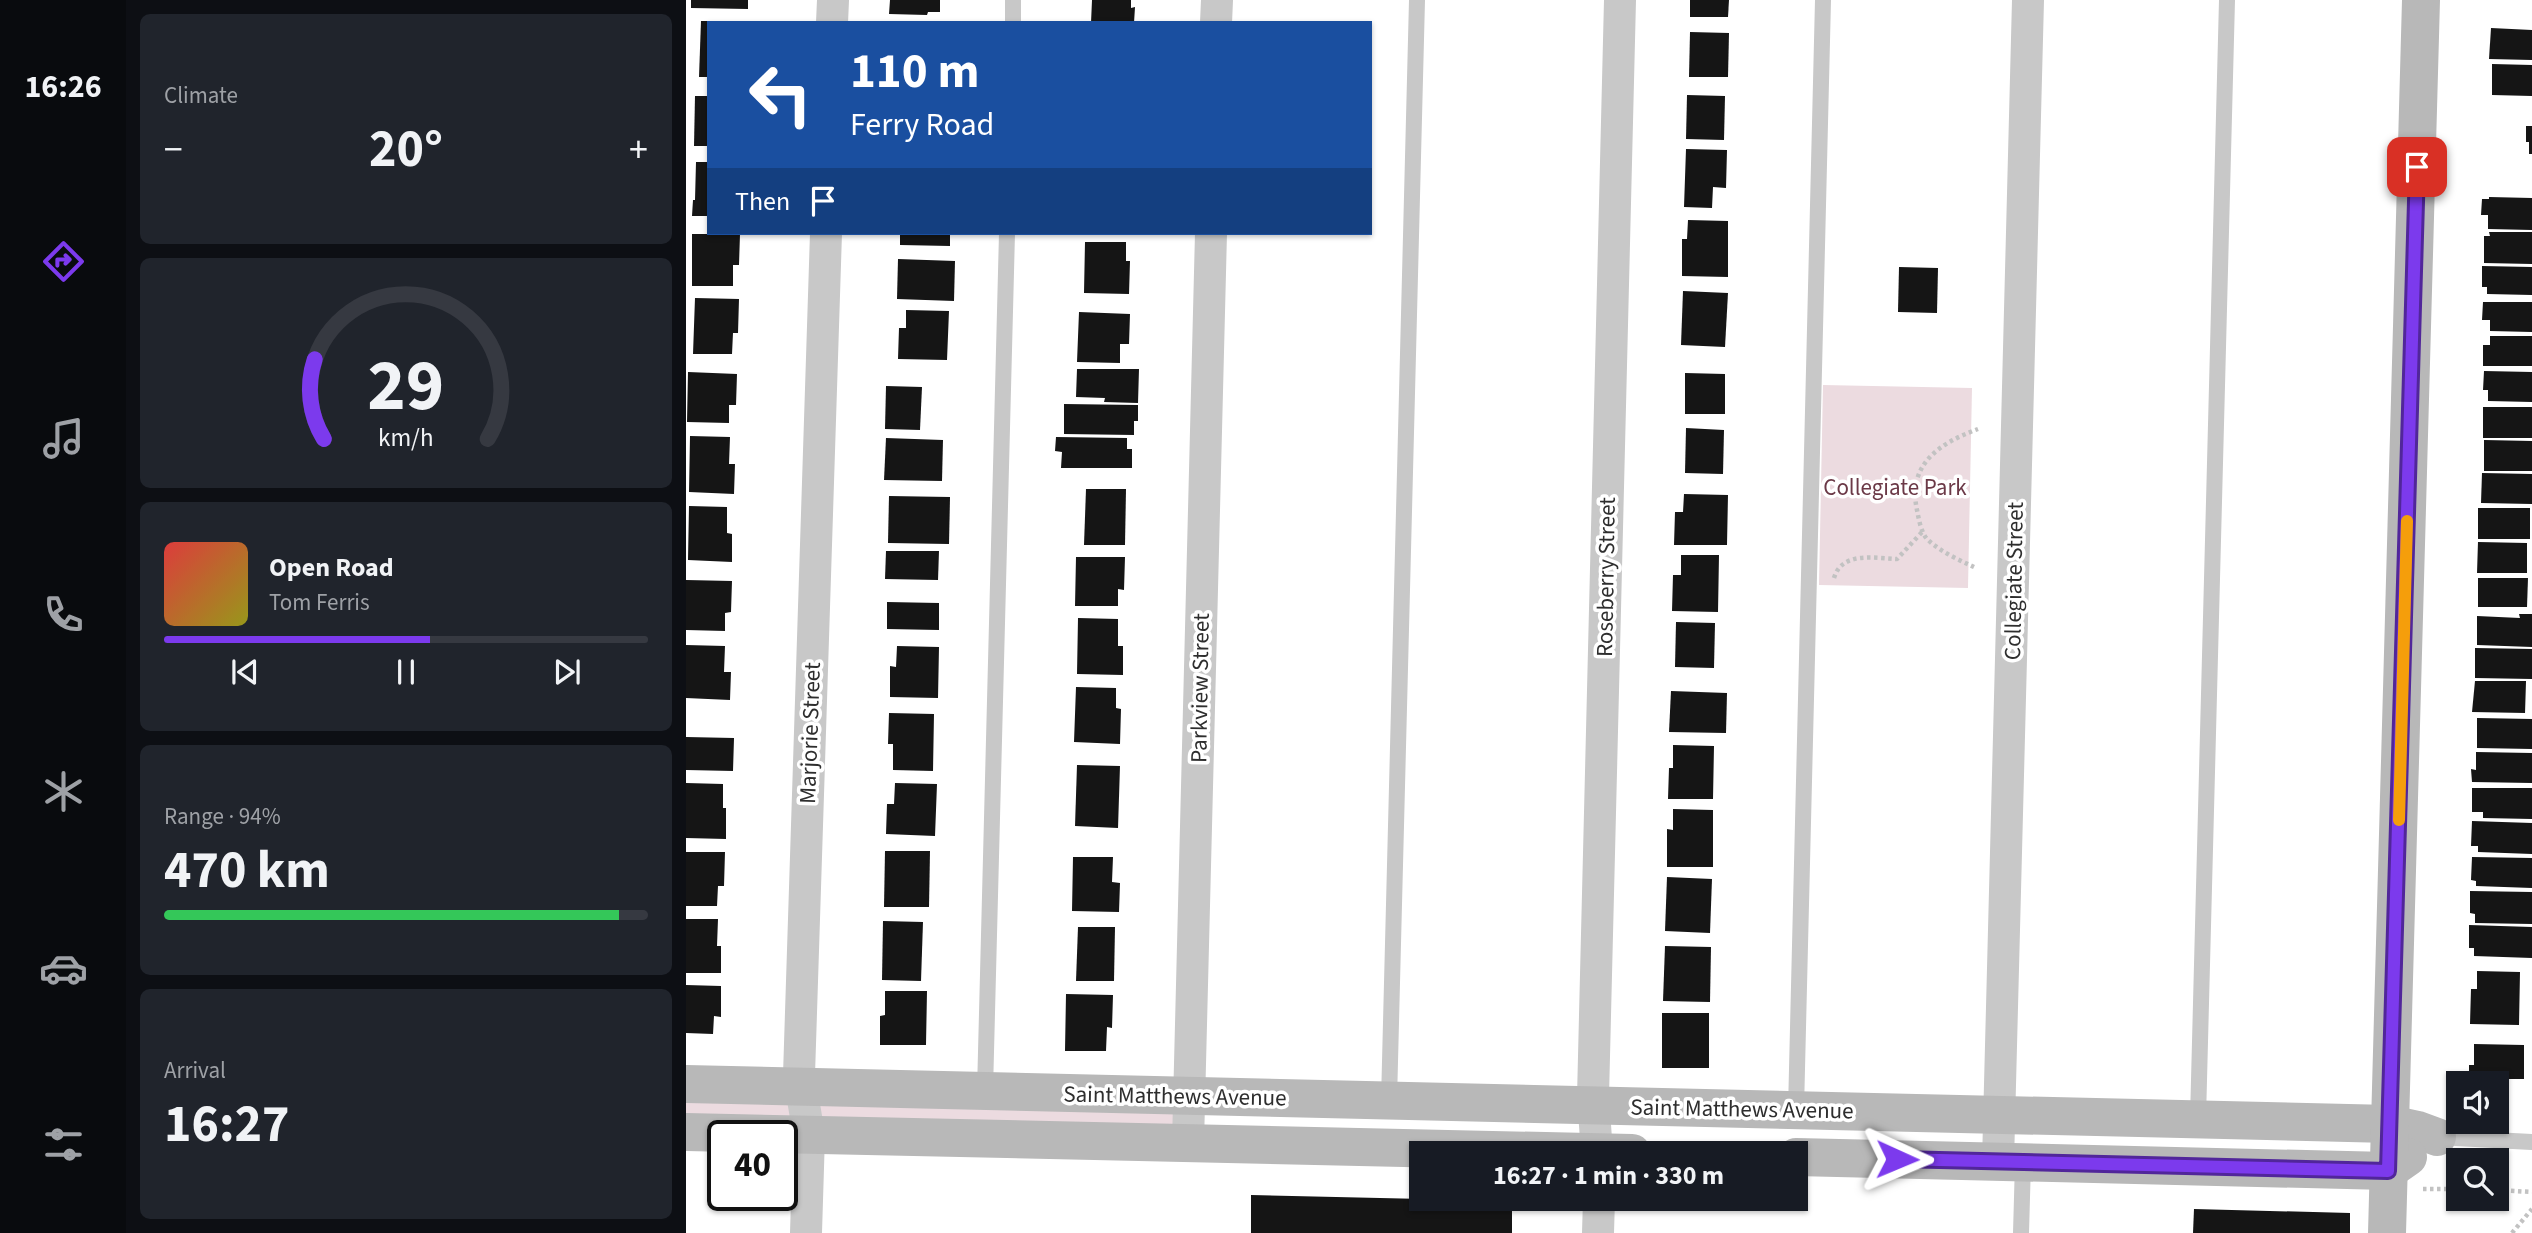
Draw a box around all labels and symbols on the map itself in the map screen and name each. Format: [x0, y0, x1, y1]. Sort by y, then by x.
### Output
pin [2387, 137, 2447, 197]
park label: Collegiate Park [1823, 471, 1967, 504]
street label: Roseberry Street [1588, 497, 1624, 657]
street label: Collegiate Street [1996, 501, 2032, 660]
street label: Parkview Street [1182, 613, 1218, 763]
street label: Marjorie Street [791, 661, 829, 804]
street label: Saint Matthews Avenue [1063, 1078, 1287, 1114]
street label: Saint Matthews Avenue [1630, 1091, 1854, 1127]
speed limit sign: 40 [707, 1120, 798, 1211]
position arrow [1860, 1122, 1934, 1196]

